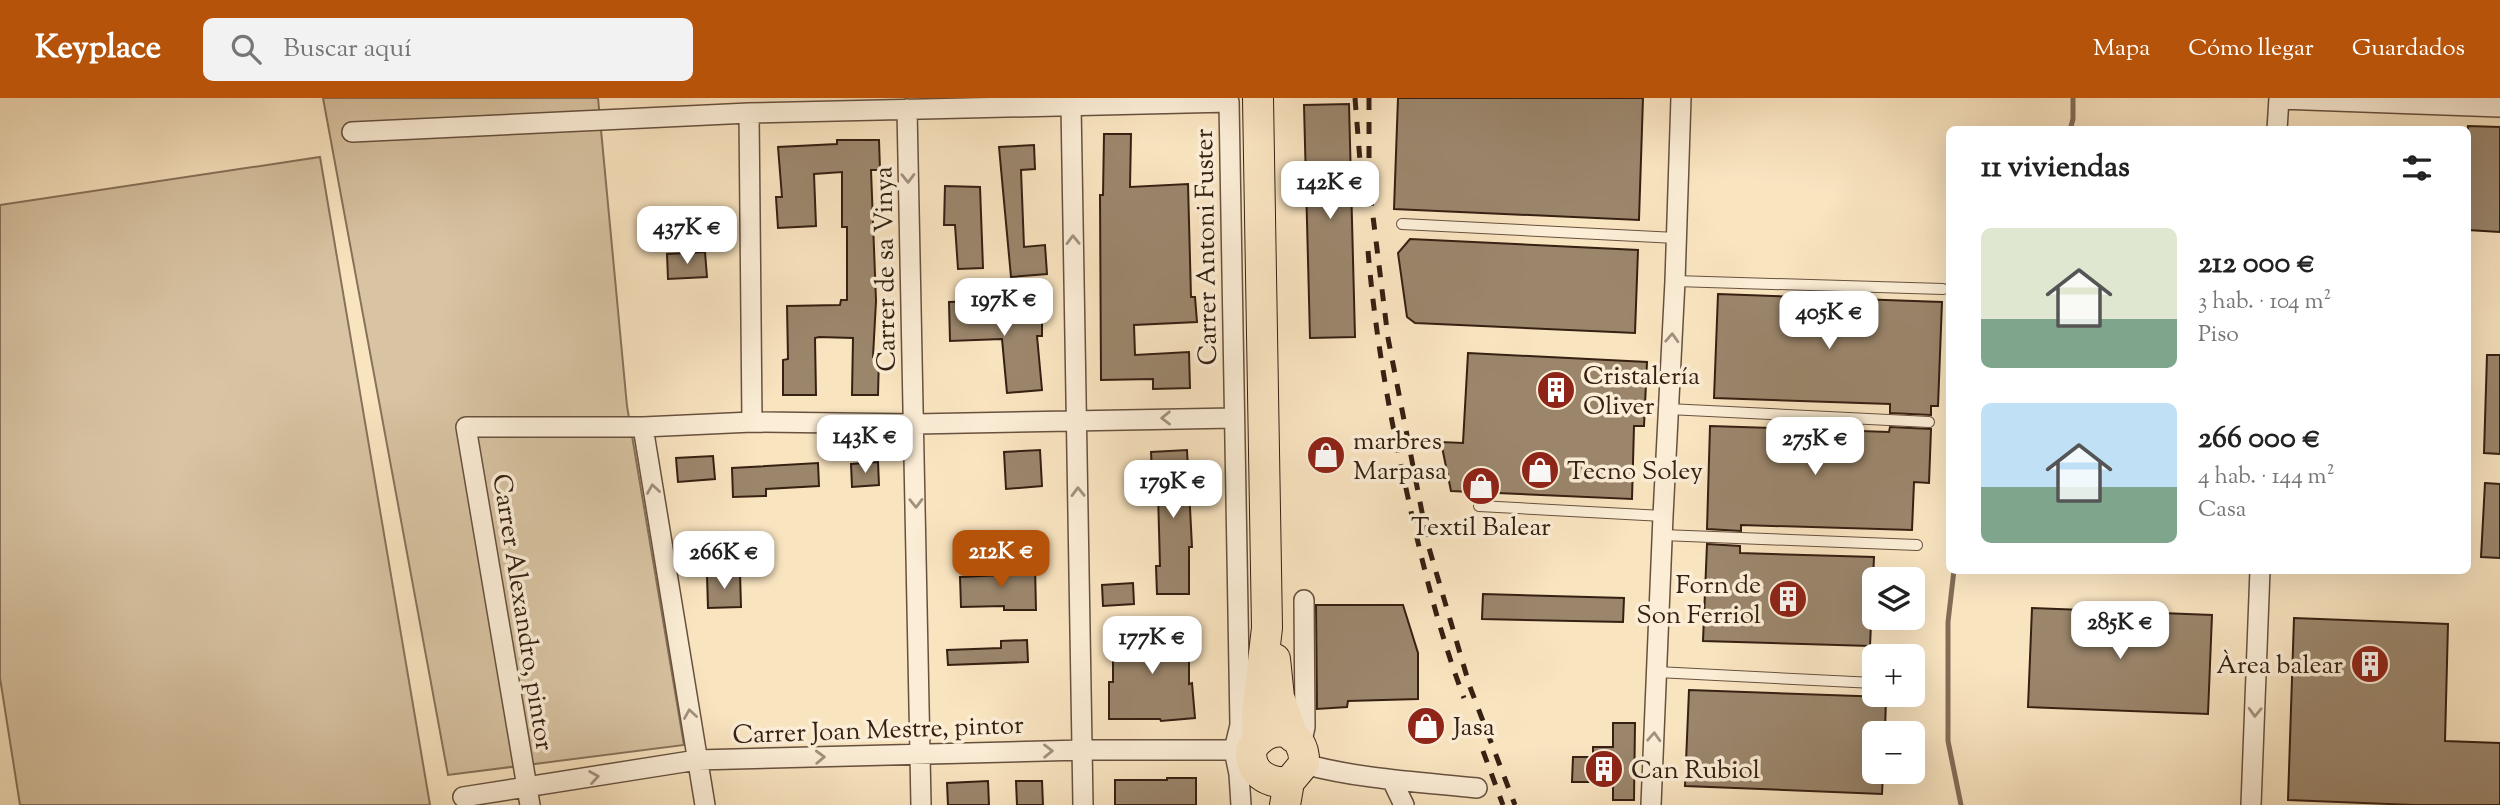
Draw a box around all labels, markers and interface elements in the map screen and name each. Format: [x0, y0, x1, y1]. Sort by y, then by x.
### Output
search box [203, 18, 693, 81]
text: Keyplace [35, 25, 161, 73]
icon: search [227, 30, 265, 68]
text: Buscar aquí [283, 31, 412, 68]
text: Mapa [2093, 32, 2150, 66]
text: Cómo llegar [2188, 32, 2314, 66]
text: Guardados [2352, 32, 2465, 66]
street label: Carrer Antoni Fuster [1187, 128, 1228, 366]
text: 11 viviendas [1981, 147, 2130, 190]
icon: filters [2398, 149, 2436, 187]
pin: 142K € [1273, 162, 1387, 221]
street label: Carrer de sa Vinya [866, 166, 907, 372]
text: 142K € [1297, 167, 1363, 200]
one-way arrow [901, 172, 916, 183]
pin: 437K € [630, 206, 744, 266]
text: 437K € [653, 212, 721, 245]
one-way arrow [1066, 234, 1081, 245]
text: 212 000 € [2198, 243, 2315, 286]
icon: home [2037, 256, 2121, 340]
pin: 197K € [947, 278, 1061, 338]
text: 197K € [971, 284, 1037, 317]
text: 3 hab. · 104 m² [2198, 286, 2331, 319]
pin: 405K € [1772, 292, 1886, 351]
text: 405K € [1795, 297, 1863, 330]
text: Piso [2198, 319, 2239, 352]
one-way arrow [1664, 332, 1679, 343]
place label: Cristalería Oliver [1583, 359, 1700, 426]
building icon: Cristalería Oliver [1535, 369, 1577, 411]
one-way arrow [1160, 410, 1171, 426]
pin: 143K € [808, 416, 922, 475]
pin: 275K € [1758, 418, 1872, 477]
text: 266 000 € [2198, 418, 2321, 461]
text: 143K € [833, 421, 897, 454]
text: 275K € [1782, 423, 1848, 456]
place label: marbres Marpasa [1353, 424, 1447, 491]
icon: home [2037, 431, 2121, 515]
shop icon: marbres Marpasa [1305, 434, 1347, 476]
shop icon: Tecno Soley [1519, 449, 1561, 491]
place label: Tecno Soley [1567, 454, 1703, 491]
pin: 179K € [1116, 460, 1230, 520]
text: 4 hab. · 144 m² [2198, 461, 2334, 494]
shop icon: Textil Balear [1460, 465, 1502, 507]
text: 179K € [1140, 466, 1206, 499]
street label: Carrer Alexandro, pintor [481, 471, 562, 754]
one-way arrow [646, 483, 661, 495]
one-way arrow [1070, 486, 1086, 497]
text: Casa [2198, 494, 2246, 527]
one-way arrow [908, 498, 924, 509]
place label: Textil Balear [1411, 510, 1551, 547]
pin: 212K € [944, 531, 1058, 590]
pin: 266K € [667, 532, 781, 591]
text: 212K € [968, 536, 1034, 569]
text: 266K € [689, 537, 759, 570]
map controls [1862, 567, 1925, 784]
button: layers [1862, 567, 1925, 630]
place label: Forn de Son Ferriol [1636, 568, 1761, 635]
building icon: Forn de Son Ferriol [1767, 578, 1809, 620]
pin: 285K € [2063, 602, 2177, 661]
text: 285K € [2087, 607, 2153, 640]
pin: 177K € [1095, 616, 1209, 676]
text: 177K € [1119, 622, 1185, 655]
building icon: Àrea balear [2349, 643, 2391, 685]
button: + [1862, 644, 1925, 707]
place label: Àrea balear [2216, 648, 2343, 685]
shop icon: Jasa [1405, 705, 1447, 747]
one-way arrow [2247, 707, 2262, 718]
one-way arrow [683, 708, 698, 719]
street label: Carrer Joan Mestre, pintor [732, 708, 1025, 755]
place label: Jasa [1451, 710, 1495, 747]
button: − [1862, 721, 1925, 784]
one-way arrow [1647, 731, 1662, 742]
one-way arrow [1043, 743, 1053, 759]
building icon: Can Rubiol [1583, 748, 1625, 790]
one-way arrow [815, 749, 826, 764]
place label: Can Rubiol [1631, 753, 1760, 790]
one-way arrow [588, 770, 600, 785]

